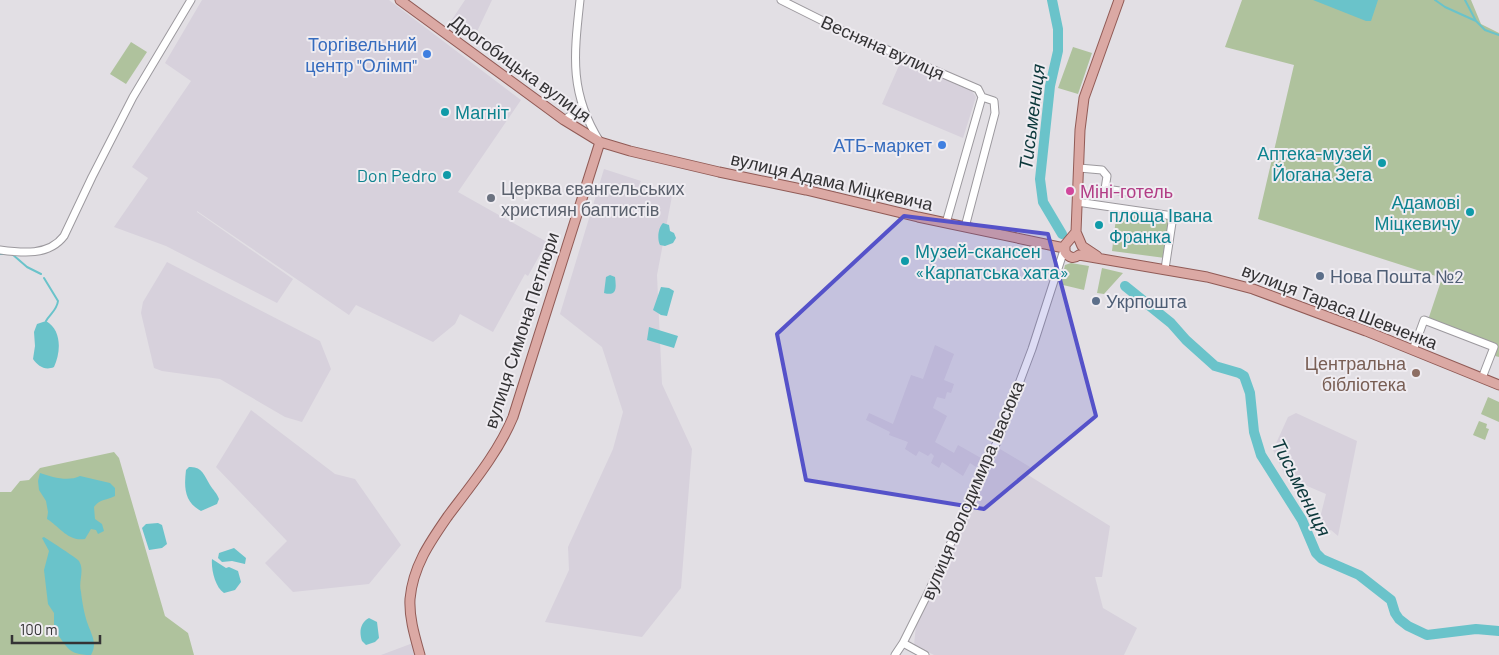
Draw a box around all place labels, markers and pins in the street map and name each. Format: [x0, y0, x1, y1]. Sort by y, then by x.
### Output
place label: Торгівельний центр "Олімп" [305, 33, 417, 76]
marker: Торгівельний центр "Олімп" [421, 48, 433, 60]
place label: Магніт [455, 101, 509, 123]
marker: Магніт [439, 106, 451, 118]
place label: АТБ-маркет [833, 134, 932, 156]
marker: АТБ-маркет [936, 139, 948, 151]
place label: Аптека-музей Йогана Зега [1257, 142, 1373, 185]
marker: Аптека-музей Йогана Зега [1376, 157, 1388, 169]
place label: Don Pedro [357, 164, 437, 186]
marker: Don Pedro [441, 169, 453, 181]
place label: Церква євангельських християн баптистів [501, 177, 684, 220]
place label: Міні-готель [1080, 180, 1173, 202]
marker: Міні-готель [1064, 185, 1076, 197]
place label: Адамові Міцкевичу [1375, 191, 1460, 234]
marker: Церква євангельських християн баптистів [485, 192, 497, 204]
place label: площа Івана Франка [1109, 204, 1213, 247]
marker: Адамові Міцкевичу [1464, 206, 1476, 218]
marker: площа Івана Франка [1093, 219, 1105, 231]
place label: Музей-скансен «Карпатська хата» [915, 240, 1069, 283]
marker: Музей-скансен «Карпатська хата» [899, 255, 911, 267]
place label: Нова Пошта №2 [1330, 265, 1464, 287]
marker: Нова Пошта №2 [1314, 270, 1326, 282]
place label: Укрпошта [1106, 290, 1188, 312]
marker: Укрпошта [1090, 295, 1102, 307]
place label: Центральна бібліотека [1305, 352, 1407, 395]
marker: Центральна бібліотека [1410, 367, 1422, 379]

